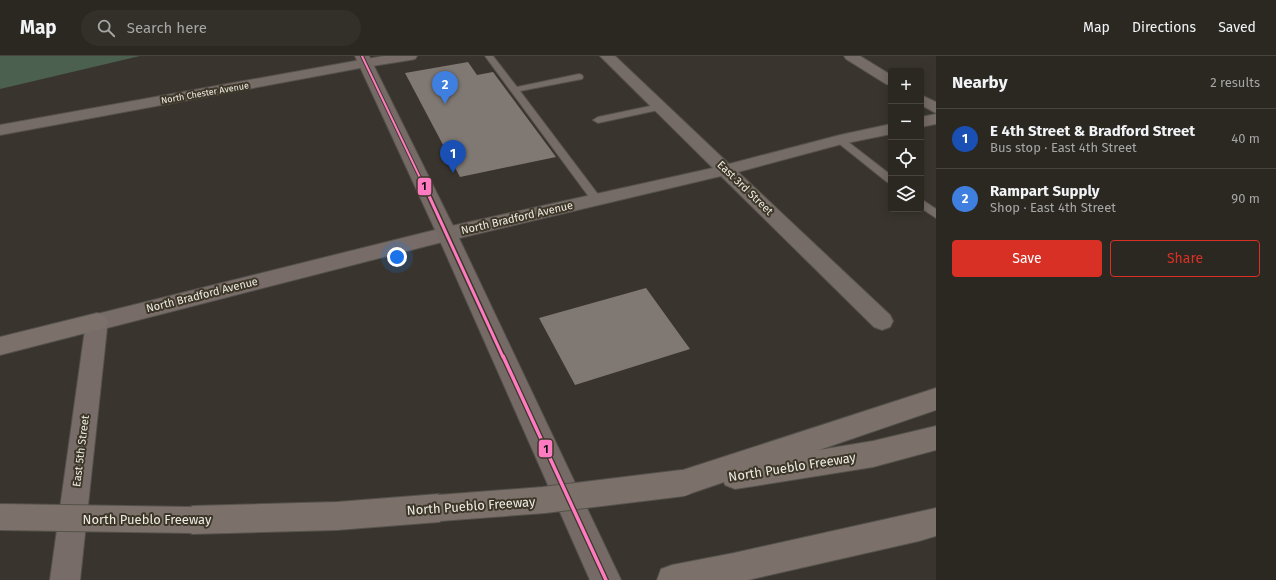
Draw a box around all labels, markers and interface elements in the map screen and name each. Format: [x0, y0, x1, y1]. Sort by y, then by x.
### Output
search box [81, 10, 361, 46]
text: Map [20, 16, 57, 39]
icon: search [95, 17, 117, 39]
text: Search here [127, 19, 207, 37]
text: Map [1083, 19, 1110, 36]
text: Directions [1132, 19, 1196, 36]
text: Saved [1218, 19, 1256, 36]
map controls [888, 68, 924, 212]
button: + [888, 68, 924, 104]
pin: 2 [432, 71, 458, 104]
text: Nearby [952, 72, 1007, 93]
text: 2 results [1210, 75, 1260, 90]
street label: North Chester Avenue [160, 80, 250, 106]
button: − [888, 104, 924, 140]
text: E 4th Street & Bradford Street [990, 122, 1195, 140]
text: 1 [962, 131, 968, 146]
text: 40 m [1231, 131, 1260, 146]
pin: 1 [440, 140, 466, 173]
button: locate [888, 140, 924, 176]
text: Bus stop · East 4th Street [990, 140, 1137, 155]
street label: East 3rd Street [714, 158, 776, 218]
button: layers [888, 176, 924, 212]
line badge: 1 [417, 177, 432, 196]
text: 1 [421, 180, 427, 193]
text: Rampart Supply [990, 182, 1100, 200]
text: 2 [962, 191, 968, 206]
text: 90 m [1231, 191, 1260, 206]
street label: North Bradford Avenue [460, 199, 574, 237]
text: Shop · East 4th Street [990, 200, 1116, 215]
button: Save [952, 240, 1102, 277]
button: Share [1110, 240, 1260, 277]
your location [387, 247, 407, 267]
street label: North Bradford Avenue [145, 275, 259, 315]
street label: East 5th Street [70, 414, 92, 488]
line badge: 1 [538, 439, 553, 458]
text: 1 [543, 443, 549, 456]
street label: North Pueblo Freeway [727, 449, 857, 484]
street label: North Pueblo Freeway [406, 494, 536, 518]
street label: North Pueblo Freeway [83, 512, 212, 527]

